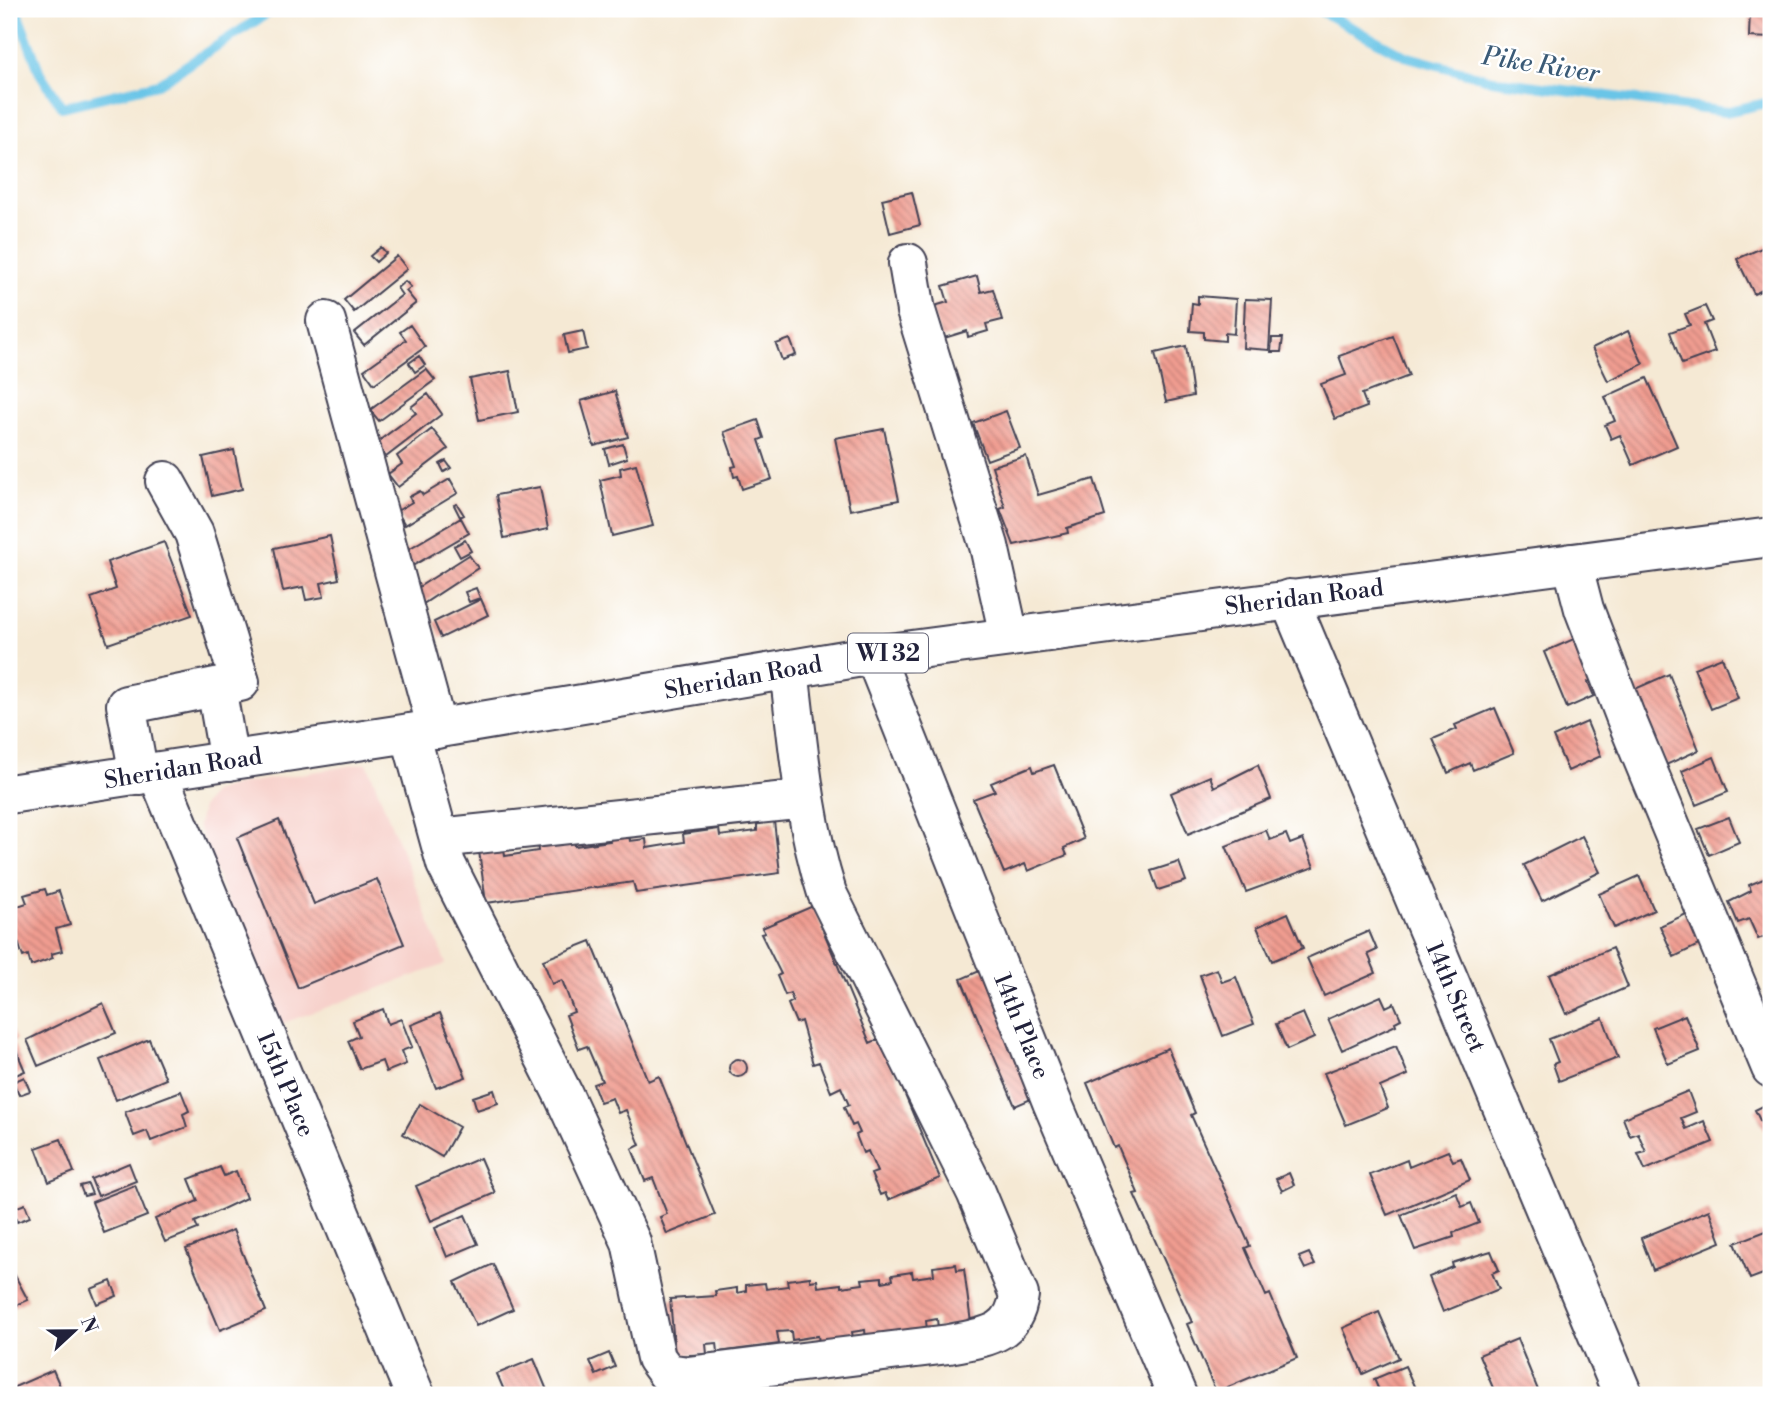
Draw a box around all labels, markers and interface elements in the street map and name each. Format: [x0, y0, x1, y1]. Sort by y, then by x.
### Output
water label: Pike River [1479, 40, 1603, 90]
street label: Sheridan Road [1223, 573, 1386, 623]
road number: WI 32 [848, 634, 928, 673]
street label: Sheridan Road [662, 649, 825, 707]
street label: Sheridan Road [102, 742, 265, 796]
street label: 14th Street [1418, 938, 1492, 1058]
street label: 14th Place [986, 969, 1056, 1084]
street label: 15th Place [249, 1027, 321, 1142]
north arrow [38, 1296, 108, 1366]
text: N [75, 1314, 103, 1336]

